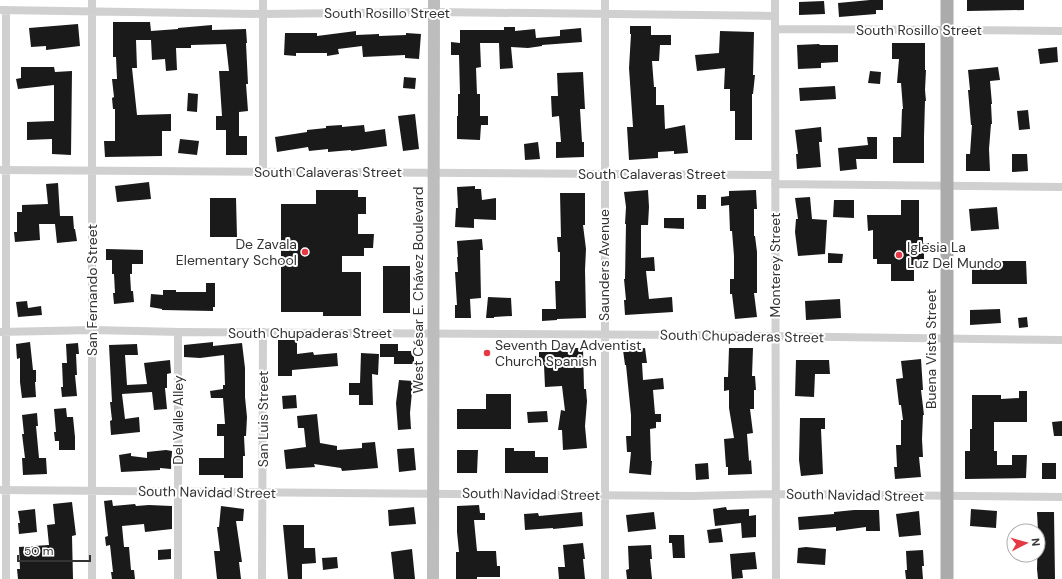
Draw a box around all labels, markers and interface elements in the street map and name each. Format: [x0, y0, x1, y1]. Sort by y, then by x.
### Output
street label: South Rosillo Street [324, 4, 450, 22]
street label: South Rosillo Street [856, 21, 982, 39]
street label: South Calaveras Street [254, 163, 402, 181]
street label: South Calaveras Street [578, 165, 726, 183]
street label: West César E. Chávez Boulevard [409, 186, 427, 394]
street label: Saunders Avenue [595, 209, 613, 321]
street label: Monterey Street [766, 212, 784, 318]
street label: San Fernando Street [83, 224, 101, 356]
place label: De Zavala Elementary School [176, 235, 297, 269]
place label: Iglesia La Luz Del Mundo [907, 238, 1002, 272]
marker: De Zavala Elementary School [300, 247, 310, 257]
marker: Iglesia La Luz Del Mundo [894, 250, 904, 260]
street label: Buena Vista Street [922, 289, 940, 409]
street label: South Chupaderas Street [228, 324, 392, 342]
street label: South Chupaderas Street [660, 326, 824, 346]
place label: Seventh Day Adventist Church Spanish [495, 336, 641, 370]
marker: Seventh Day Adventist Church Spanish [482, 348, 492, 358]
street label: San Luis Street [254, 371, 272, 467]
street label: Del Valle Alley [169, 375, 187, 465]
street label: South Navidad Street [138, 482, 276, 502]
street label: South Navidad Street [462, 484, 600, 504]
street label: South Navidad Street [786, 485, 924, 505]
north arrow [1006, 523, 1046, 563]
scale bar [18, 537, 90, 563]
text: N [1029, 537, 1043, 547]
text: 50 m [24, 543, 53, 559]

